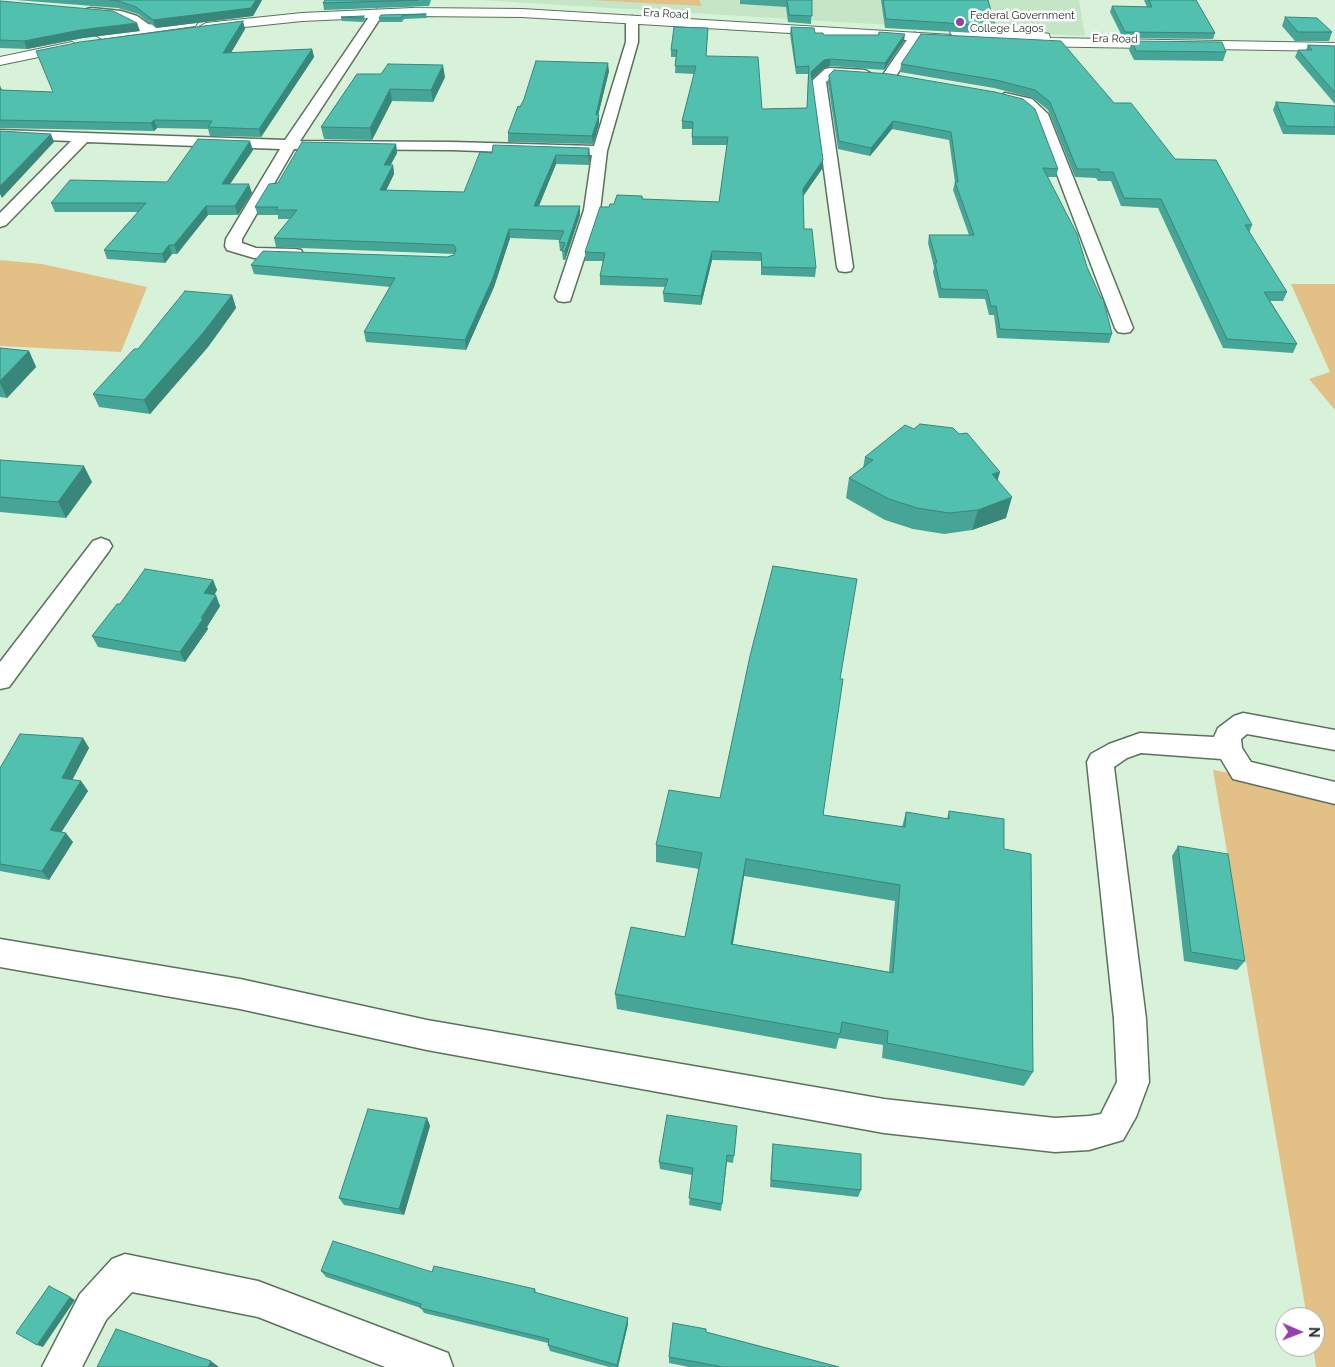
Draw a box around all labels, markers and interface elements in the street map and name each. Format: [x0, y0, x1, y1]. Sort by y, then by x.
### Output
street label: Era Road [643, 6, 689, 22]
place label: Federal Government College Lagos [970, 9, 1075, 35]
marker: Federal Government College Lagos [954, 16, 966, 28]
street label: Era Road [1092, 32, 1138, 46]
north arrow [1275, 1307, 1325, 1357]
text: N [1306, 1327, 1322, 1338]

